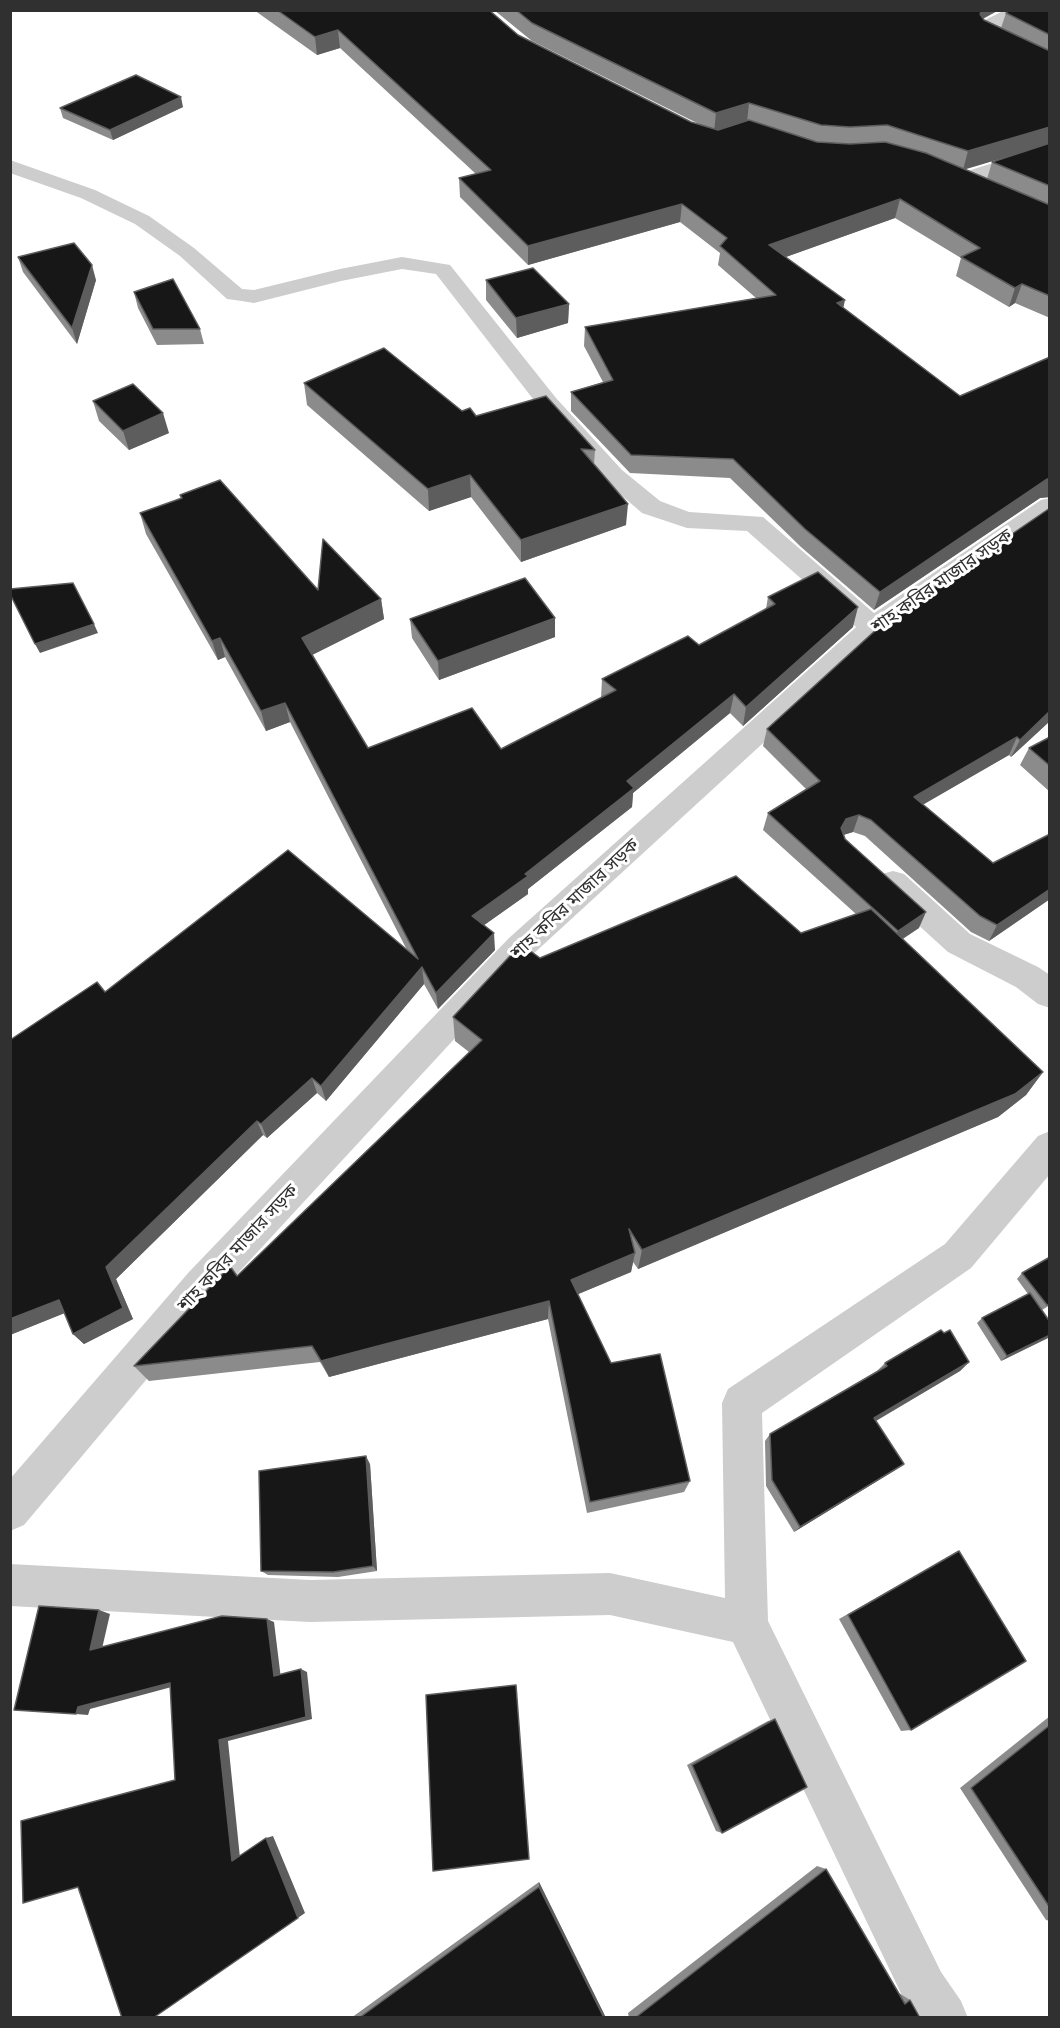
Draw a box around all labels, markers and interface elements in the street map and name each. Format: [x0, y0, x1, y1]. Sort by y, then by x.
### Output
street label: শাহ কবির মাজার সড়ক [868, 524, 1016, 638]
street label: শাহ কবির মাজার সড়ক [507, 834, 643, 964]
street label: শাহ কবির মাজার সড়ক [173, 1180, 303, 1316]

